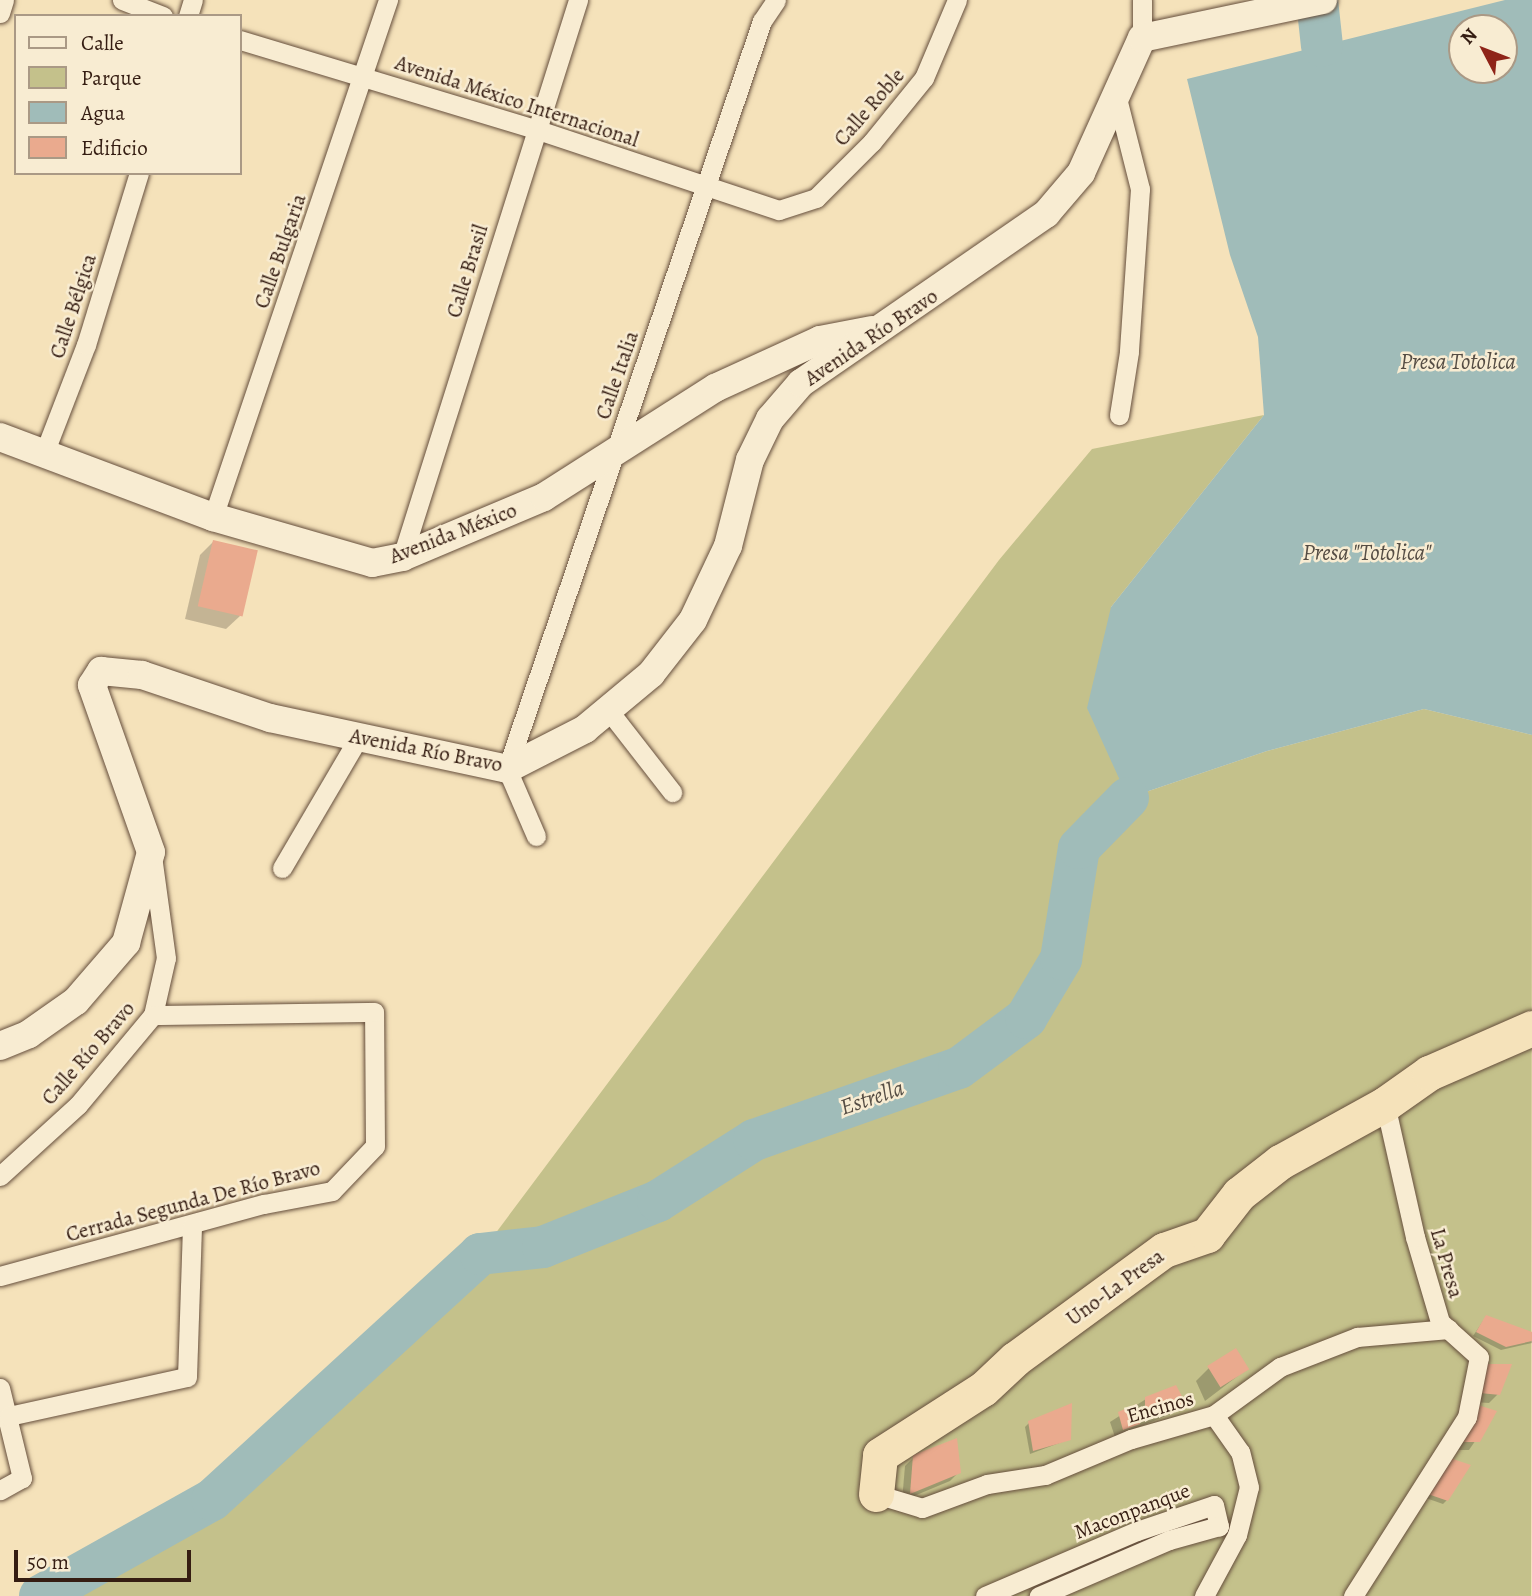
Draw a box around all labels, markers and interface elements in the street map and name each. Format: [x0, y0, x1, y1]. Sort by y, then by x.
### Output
legend [14, 14, 242, 175]
north arrow [1448, 14, 1518, 84]
text: N [1455, 22, 1483, 50]
text: Calle [81, 29, 124, 57]
street label: Avenida México Internacional [392, 50, 642, 152]
street label: Calle Roble [828, 63, 910, 151]
text: Parque [81, 64, 141, 92]
text: Agua [81, 99, 125, 127]
text: Edificio [81, 134, 148, 162]
street label: Calle Bulgaria [249, 190, 311, 312]
street label: Calle Brasil [441, 221, 493, 321]
street label: Calle Bélgica [44, 250, 102, 362]
street label: Avenida Río Bravo [800, 283, 942, 391]
street label: Calle Italia [590, 327, 644, 423]
water label: Presa Totolica [1400, 348, 1516, 376]
street label: Avenida México [386, 497, 520, 569]
water label: Presa "Totolica" [1303, 539, 1431, 567]
street label: Avenida Río Bravo [347, 723, 505, 777]
street label: Calle Río Bravo [36, 996, 140, 1110]
water label: Estrella [837, 1074, 907, 1122]
street label: Cerrada Segunda De Río Bravo [63, 1155, 323, 1247]
street label: La Presa [1425, 1225, 1469, 1301]
street label: Uno-La Presa [1061, 1243, 1169, 1331]
street label: Encinos [1124, 1385, 1196, 1429]
street label: Maconpanque [1071, 1477, 1193, 1545]
scale bar [18, 1536, 194, 1580]
text: 50 m [27, 1548, 69, 1576]

